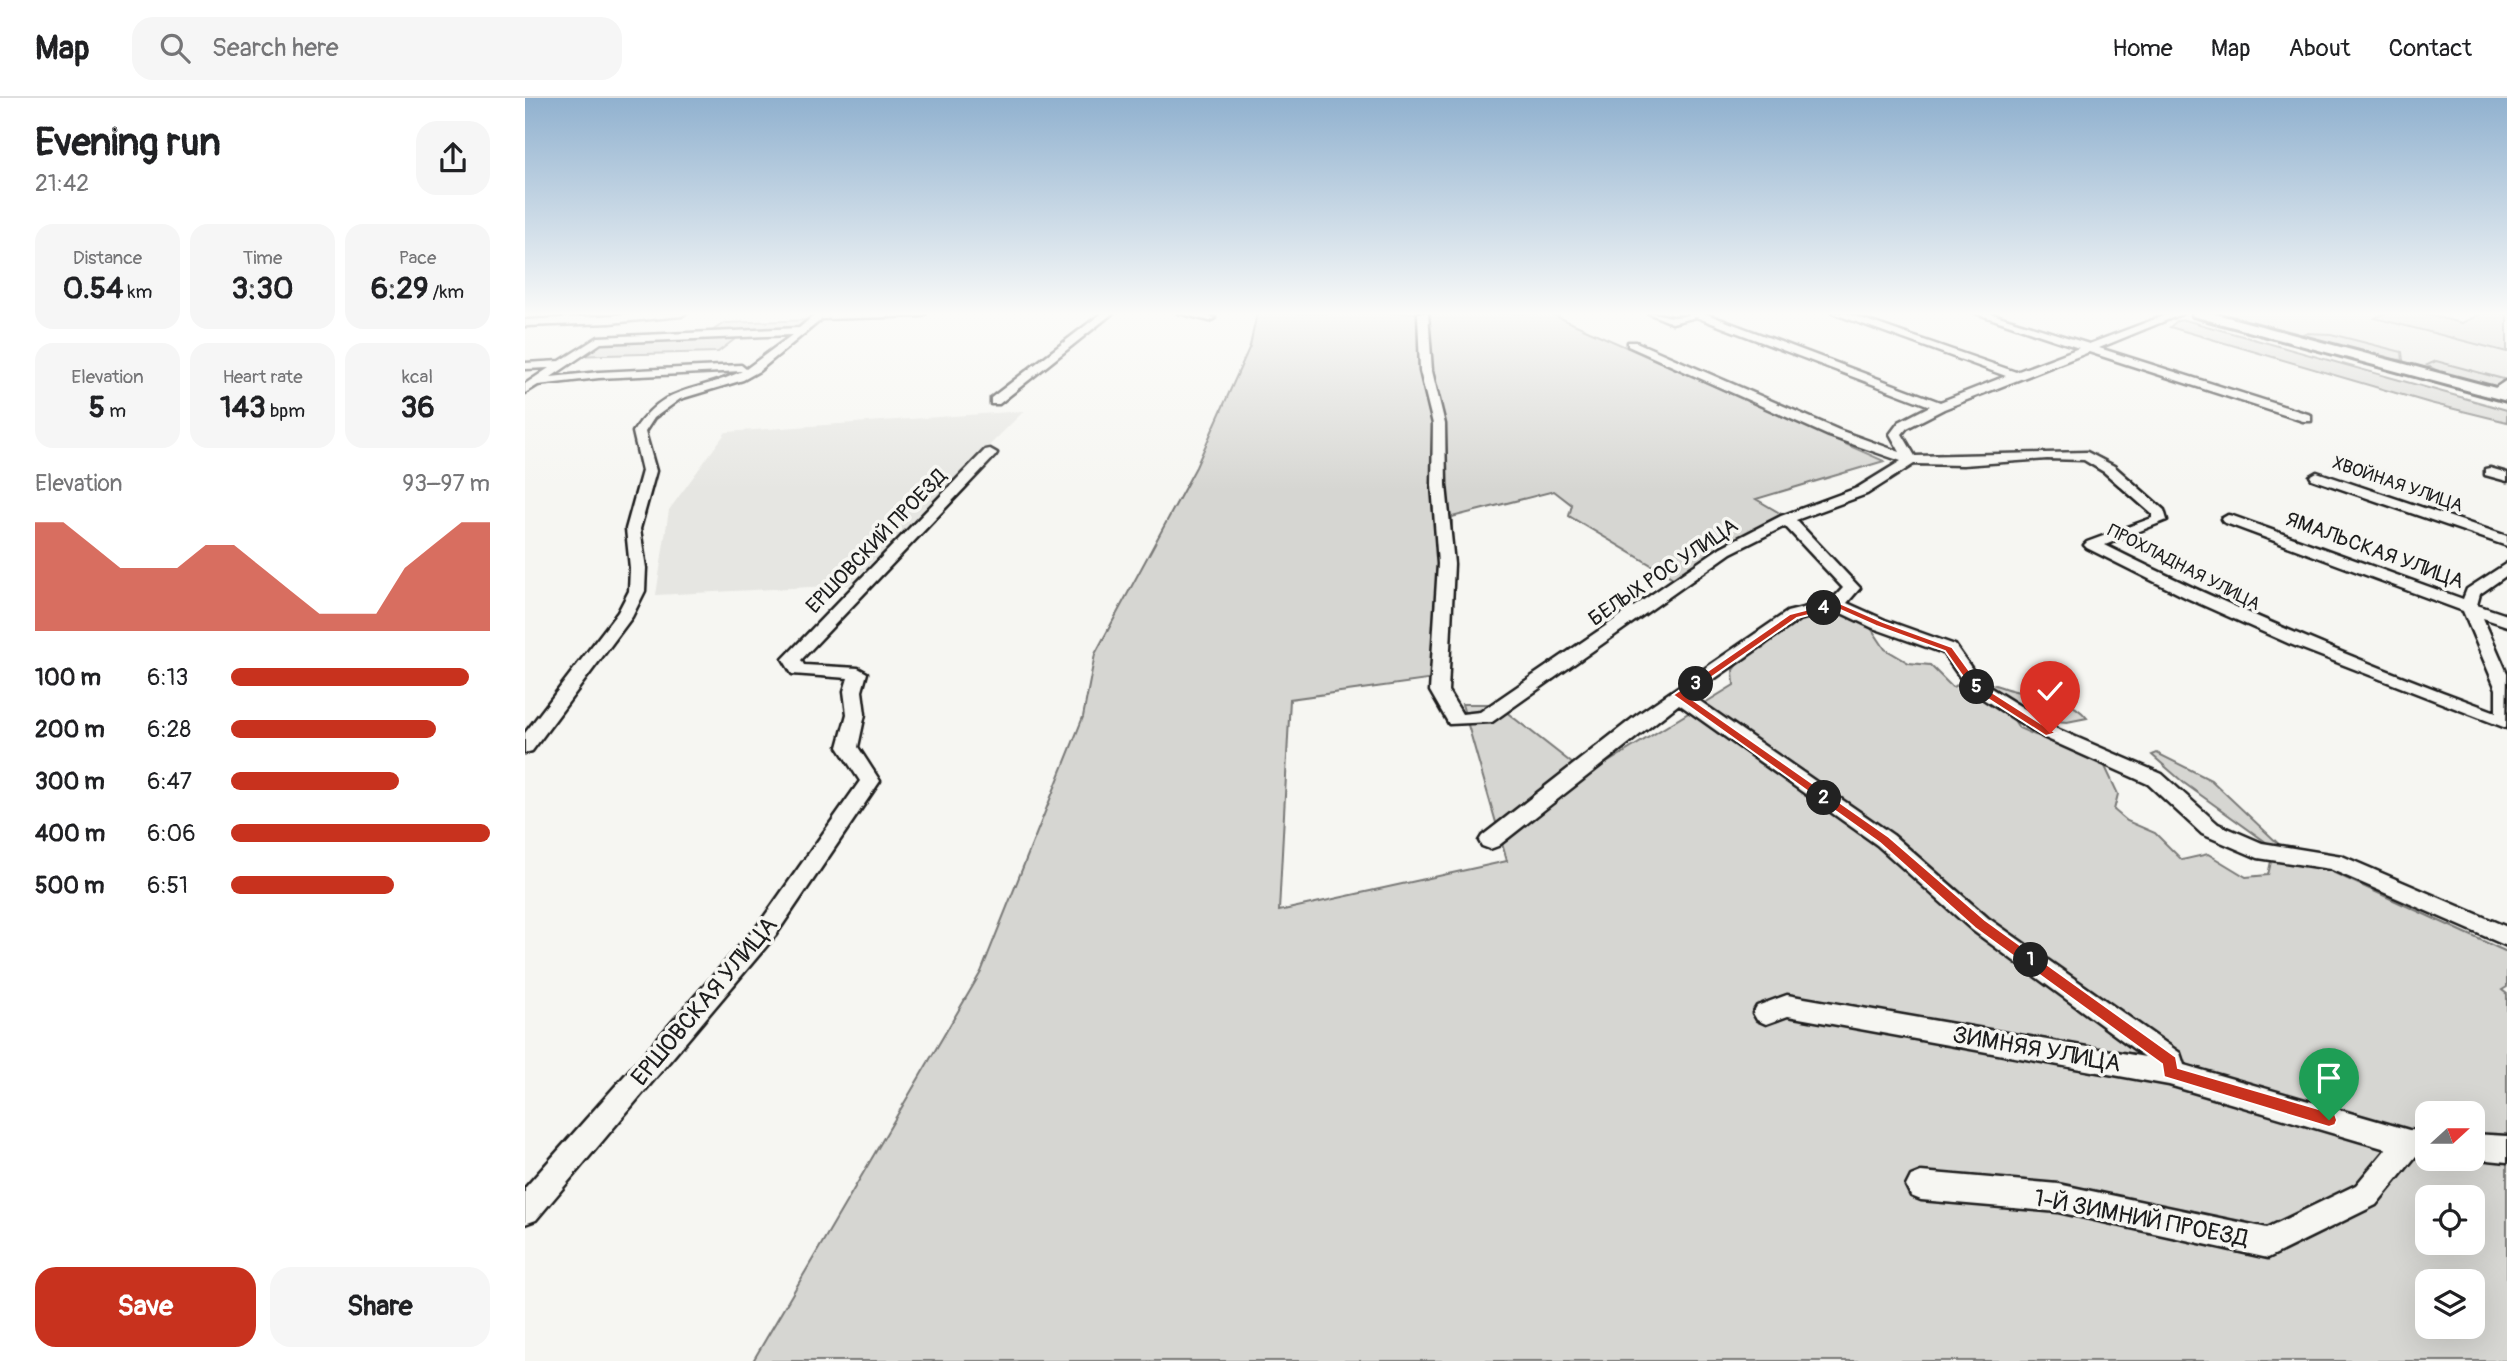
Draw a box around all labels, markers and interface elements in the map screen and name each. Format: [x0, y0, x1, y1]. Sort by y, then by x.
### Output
search box [132, 17, 622, 80]
text: Map [35, 28, 90, 69]
icon: search [156, 29, 194, 67]
text: Search here [212, 32, 339, 64]
text: Home [2112, 34, 2173, 63]
text: Map [2211, 34, 2251, 63]
text: About [2289, 34, 2351, 63]
text: Contact [2389, 34, 2472, 63]
text: Evening run [35, 119, 221, 167]
button: share [416, 121, 490, 195]
text: 21:42 [35, 169, 89, 198]
text: Distance [73, 246, 142, 270]
text: Time [243, 246, 282, 270]
text: Pace [399, 246, 436, 270]
text: 0.54 [63, 270, 123, 307]
text: 3:30 [232, 270, 293, 307]
text: 6:29 [371, 270, 428, 307]
text: km [123, 280, 152, 304]
text: /km [428, 280, 464, 304]
text: Elevation [71, 365, 144, 389]
text: Heart rate [222, 365, 303, 389]
text: kcal [402, 365, 433, 389]
text: 5 [89, 389, 105, 426]
text: 143 [220, 389, 266, 426]
text: 36 [400, 389, 435, 426]
text: m [105, 399, 126, 423]
text: bpm [266, 399, 305, 423]
street label: ХВОЙНАЯ УЛИЦА [2330, 451, 2466, 518]
street label: ЕРШОВСКИЙ ПРОЕЗД [800, 463, 953, 619]
text: Elevation [35, 469, 123, 498]
text: 93–97 m [402, 469, 490, 498]
street label: ЯМАЛЬСКАЯ УЛИЦА [2282, 506, 2468, 595]
street label: БЕЛЫХ РОС УЛИЦА [1583, 512, 1743, 632]
street label: ПРОХЛАДНАЯ УЛИЦА [2104, 519, 2264, 616]
pin: 4 [1807, 590, 1841, 626]
text: 4 [1818, 595, 1829, 619]
pin [2020, 661, 2080, 733]
text: 100 m [35, 663, 101, 692]
text: 6:13 [147, 663, 188, 692]
pin: 3 [1679, 666, 1713, 702]
pin: 5 [1959, 670, 1995, 704]
text: 3 [1690, 671, 1701, 695]
icon: check [2031, 672, 2069, 710]
text: 5 [1971, 674, 1982, 698]
text: 200 m [35, 715, 105, 744]
text: 6:28 [147, 715, 191, 744]
text: 300 m [35, 767, 105, 796]
text: 6:47 [147, 767, 192, 796]
pin: 2 [1807, 780, 1841, 816]
text: 2 [1818, 785, 1829, 809]
text: 400 m [35, 819, 105, 848]
text: 6:06 [147, 819, 196, 848]
text: 500 m [35, 871, 104, 900]
text: 6:51 [147, 871, 188, 900]
street label: ЕРШОВСКАЯ УЛИЦА [625, 911, 784, 1092]
pin: 1 [2013, 942, 2049, 978]
text: 1 [2027, 947, 2034, 971]
street label: ЗИМНЯЯ УЛИЦА [1951, 1020, 2123, 1079]
pin [2299, 1048, 2359, 1120]
icon: arrive [2310, 1059, 2348, 1097]
north arrow [2415, 1101, 2485, 1171]
map controls [2415, 1101, 2485, 1339]
street label: 1-Й ЗИМНИЙ ПРОЕЗД [2031, 1184, 2251, 1254]
button: locate [2415, 1185, 2485, 1255]
button: Save [35, 1267, 256, 1347]
button: Share [270, 1267, 490, 1347]
button: layers [2415, 1269, 2485, 1339]

